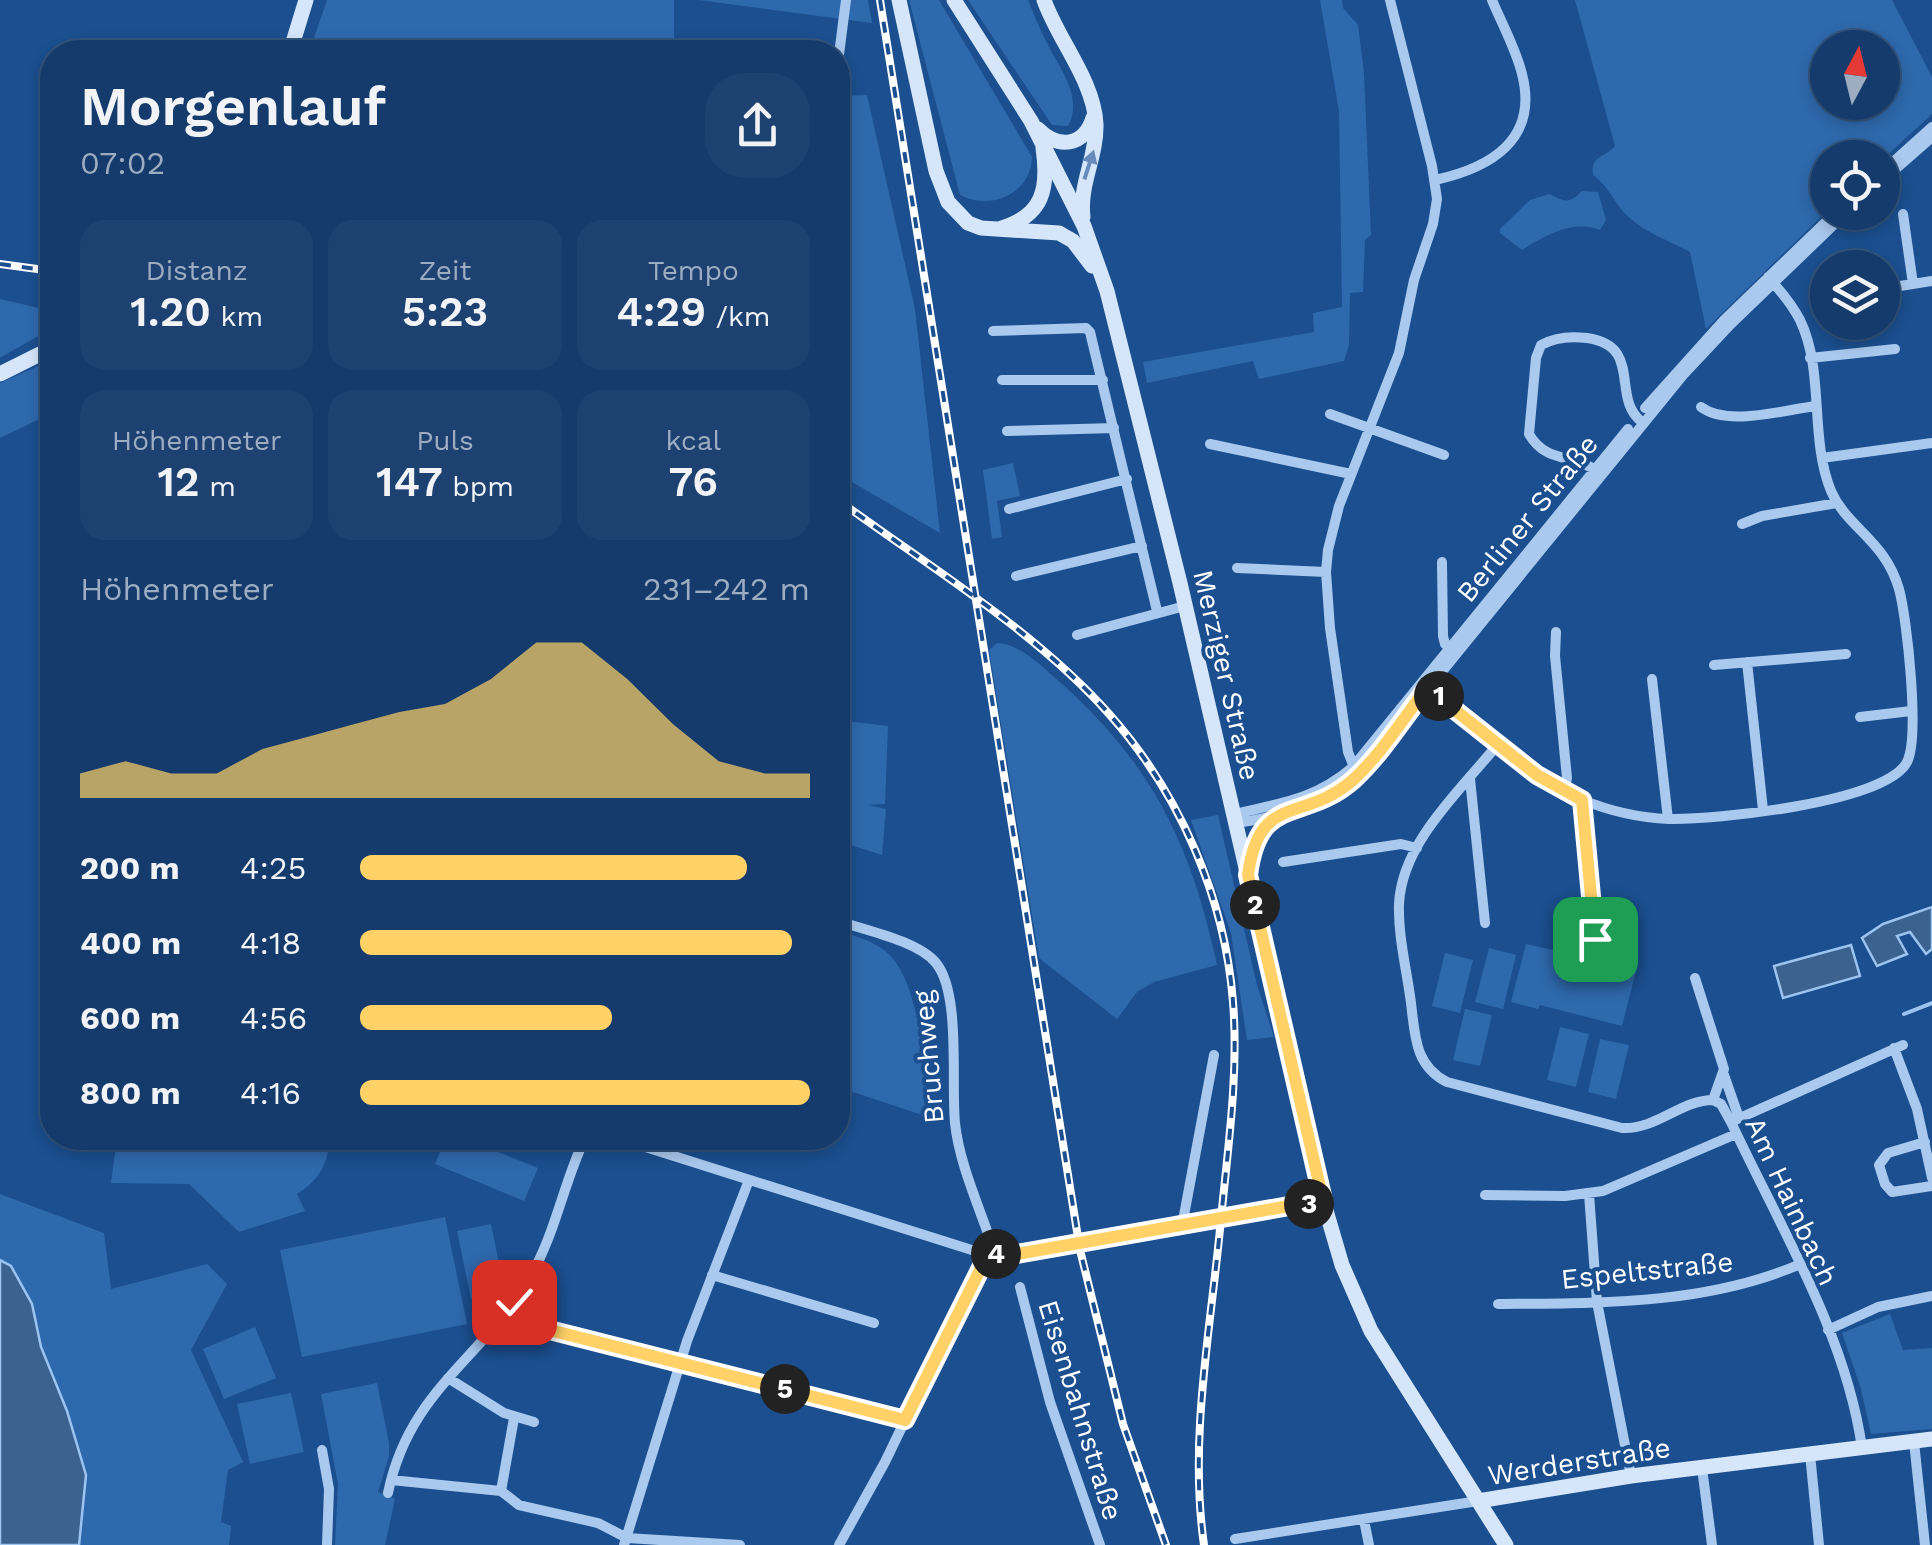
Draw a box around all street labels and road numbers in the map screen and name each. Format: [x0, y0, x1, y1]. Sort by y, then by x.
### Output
street label: Berliner Straße [1450, 428, 1605, 609]
street label: Merziger Straße [1186, 567, 1267, 784]
street label: Bruchweg [906, 989, 951, 1125]
street label: Am Hainbach [1738, 1112, 1845, 1291]
street label: Espeltstraße [1559, 1245, 1735, 1296]
street label: Eisenbahnstraße [1031, 1296, 1130, 1524]
street label: Werderstraße [1485, 1431, 1673, 1492]

